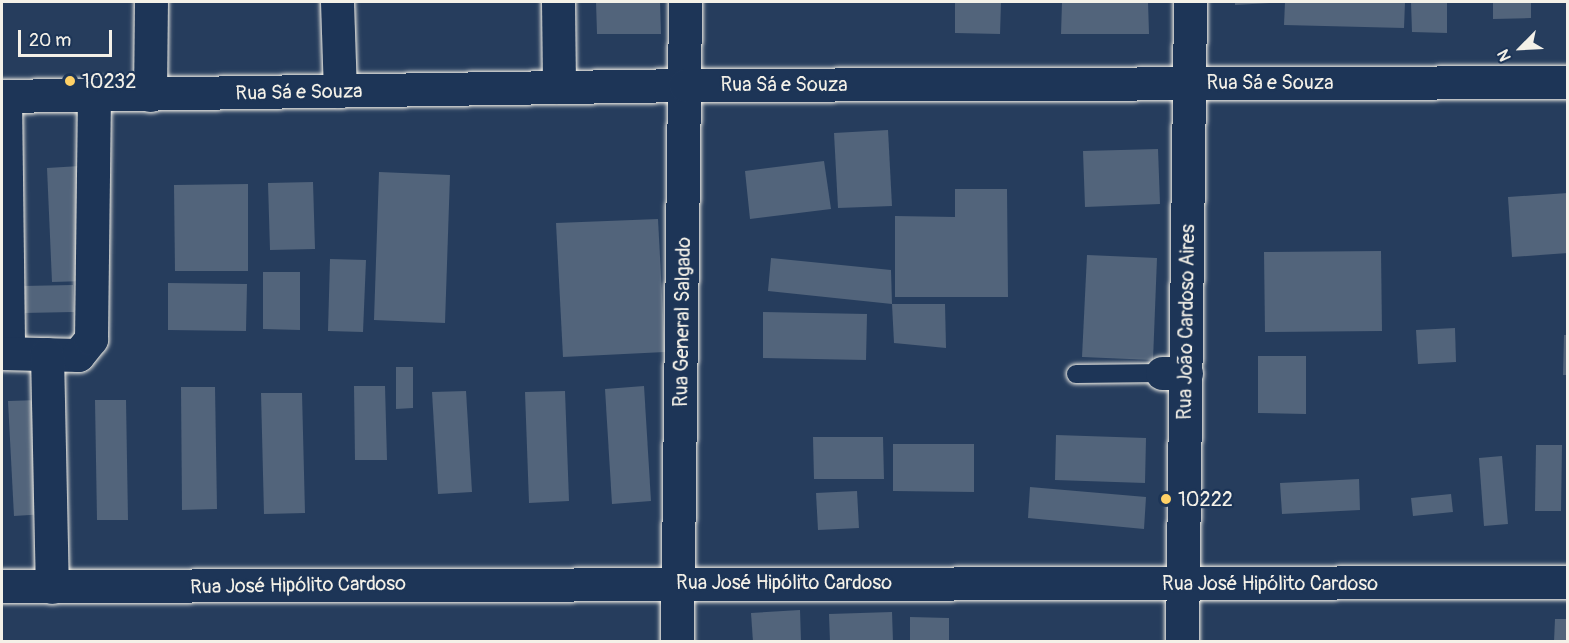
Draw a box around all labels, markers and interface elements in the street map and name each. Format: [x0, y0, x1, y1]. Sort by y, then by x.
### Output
scale bar [21, 18, 116, 56]
north arrow [1491, 18, 1551, 78]
text: 20 m [29, 29, 71, 52]
text: N [1493, 46, 1516, 64]
place label: 10232 [82, 69, 136, 93]
street label: Rua Sá e Souza [1207, 70, 1333, 94]
street label: Rua Sá e Souza [721, 72, 847, 96]
marker: 10232 [63, 74, 77, 88]
street label: Rua Sá e Souza [235, 79, 363, 105]
street label: Rua João Cardoso Aires [1172, 224, 1200, 420]
street label: Rua General Salgado [669, 237, 695, 407]
place label: 10222 [1178, 487, 1233, 511]
marker: 10222 [1159, 492, 1173, 506]
street label: Rua José Hipólito Cardoso [676, 570, 892, 594]
street label: Rua José Hipólito Cardoso [190, 571, 406, 599]
street label: Rua José Hipólito Cardoso [1162, 571, 1378, 595]

